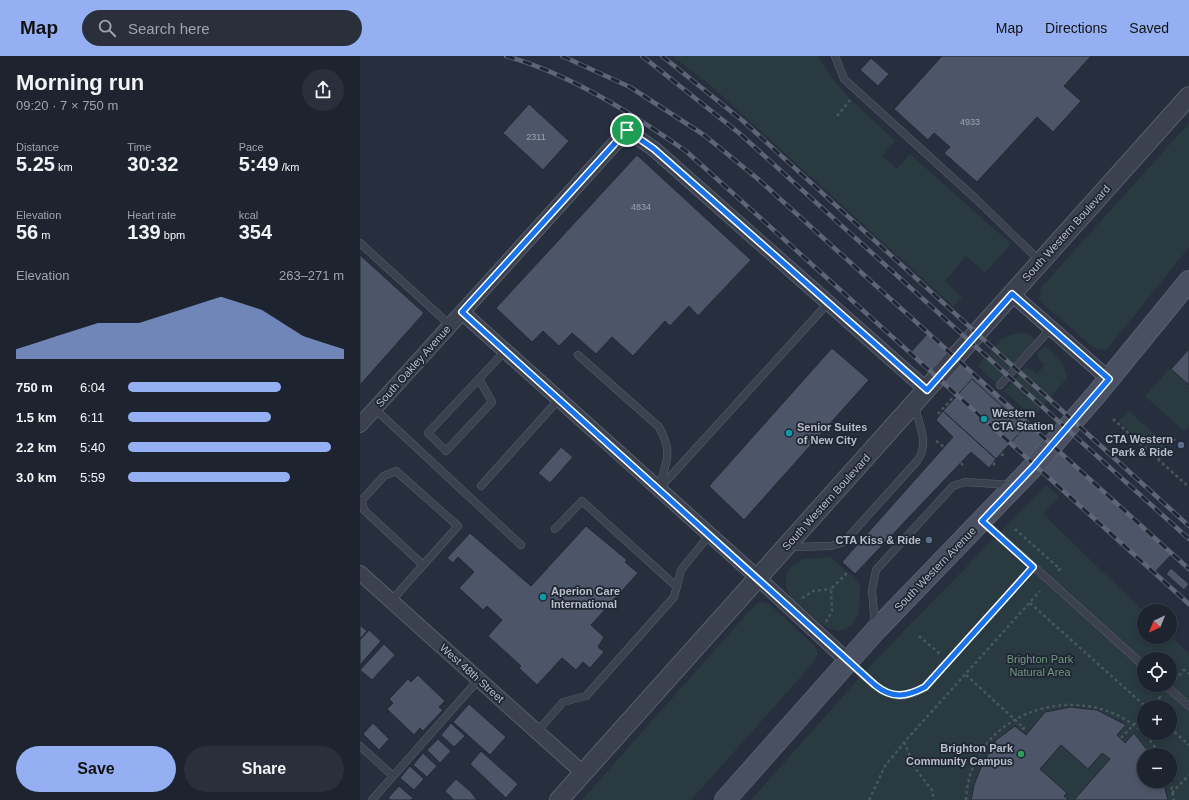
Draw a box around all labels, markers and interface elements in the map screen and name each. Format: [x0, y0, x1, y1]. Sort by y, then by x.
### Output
search box [82, 10, 362, 46]
text: Map [20, 17, 58, 38]
icon: search [96, 17, 118, 39]
text: Search here [128, 20, 210, 37]
text: Map [996, 20, 1023, 36]
text: Directions [1045, 20, 1107, 36]
text: Saved [1129, 20, 1169, 36]
button: share [302, 69, 344, 111]
text: Morning run [16, 70, 144, 95]
text: 09:20 · 7 × 750 m [16, 98, 118, 113]
pin [610, 113, 644, 147]
house number: 4933 [960, 117, 980, 127]
icon: arrive [616, 119, 638, 141]
house number: 2311 [526, 132, 546, 142]
text: Distance [16, 141, 59, 153]
text: Time [127, 141, 151, 153]
text: Pace [239, 141, 264, 153]
text: 5.25 [16, 153, 55, 175]
text: 30:32 [127, 153, 178, 175]
text: 5:49 [239, 153, 279, 175]
text: km [55, 161, 73, 173]
text: /km [279, 161, 299, 173]
street label: South Western Boulevard [1020, 182, 1112, 284]
house number: 4834 [631, 202, 651, 212]
text: Elevation [16, 209, 61, 221]
text: Heart rate [127, 209, 176, 221]
text: kcal [239, 209, 258, 221]
text: 56 [16, 221, 38, 243]
text: 139 [127, 221, 161, 243]
text: 354 [239, 221, 272, 243]
text: m [38, 229, 50, 241]
text: bpm [161, 229, 185, 241]
text: Elevation [16, 268, 69, 283]
text: 263–271 m [279, 268, 344, 283]
street label: South Oakley Avenue [373, 323, 453, 409]
text: 750 m [16, 380, 53, 395]
text: 6:04 [80, 380, 105, 395]
place label: Western CTA Station [992, 407, 1054, 432]
text: 1.5 km [16, 410, 56, 425]
text: 6:11 [80, 410, 104, 425]
marker: Western CTA Station [979, 414, 989, 424]
place label: Senior Suites of New City [797, 421, 867, 446]
marker: Senior Suites of New City [784, 428, 794, 438]
place label: CTA Western Park & Ride [1105, 433, 1173, 458]
text: 2.2 km [16, 440, 56, 455]
text: 5:40 [80, 440, 105, 455]
marker: CTA Western Park & Ride [1176, 440, 1186, 450]
street label: South Western Boulevard [780, 451, 872, 553]
text: 3.0 km [16, 470, 56, 485]
text: 5:59 [80, 470, 105, 485]
street label: South Western Avenue [892, 525, 978, 613]
place label: CTA Kiss & Ride [835, 534, 921, 546]
marker: CTA Kiss & Ride [924, 535, 934, 545]
place label: Aperion Care International [551, 585, 620, 610]
marker: Aperion Care International [538, 592, 548, 602]
north arrow [1137, 604, 1177, 644]
map controls [1137, 604, 1177, 788]
street label: West 48th Street [438, 641, 506, 705]
button: locate [1137, 652, 1177, 692]
park label: Brighton Park Natural Area [1007, 653, 1074, 678]
button: + [1137, 700, 1177, 740]
place label: Brighton Park Community Campus [906, 742, 1014, 767]
button: Save [16, 746, 176, 792]
button: Share [184, 746, 344, 792]
button: − [1137, 748, 1177, 788]
marker: Brighton Park Community Campus [1016, 749, 1026, 759]

